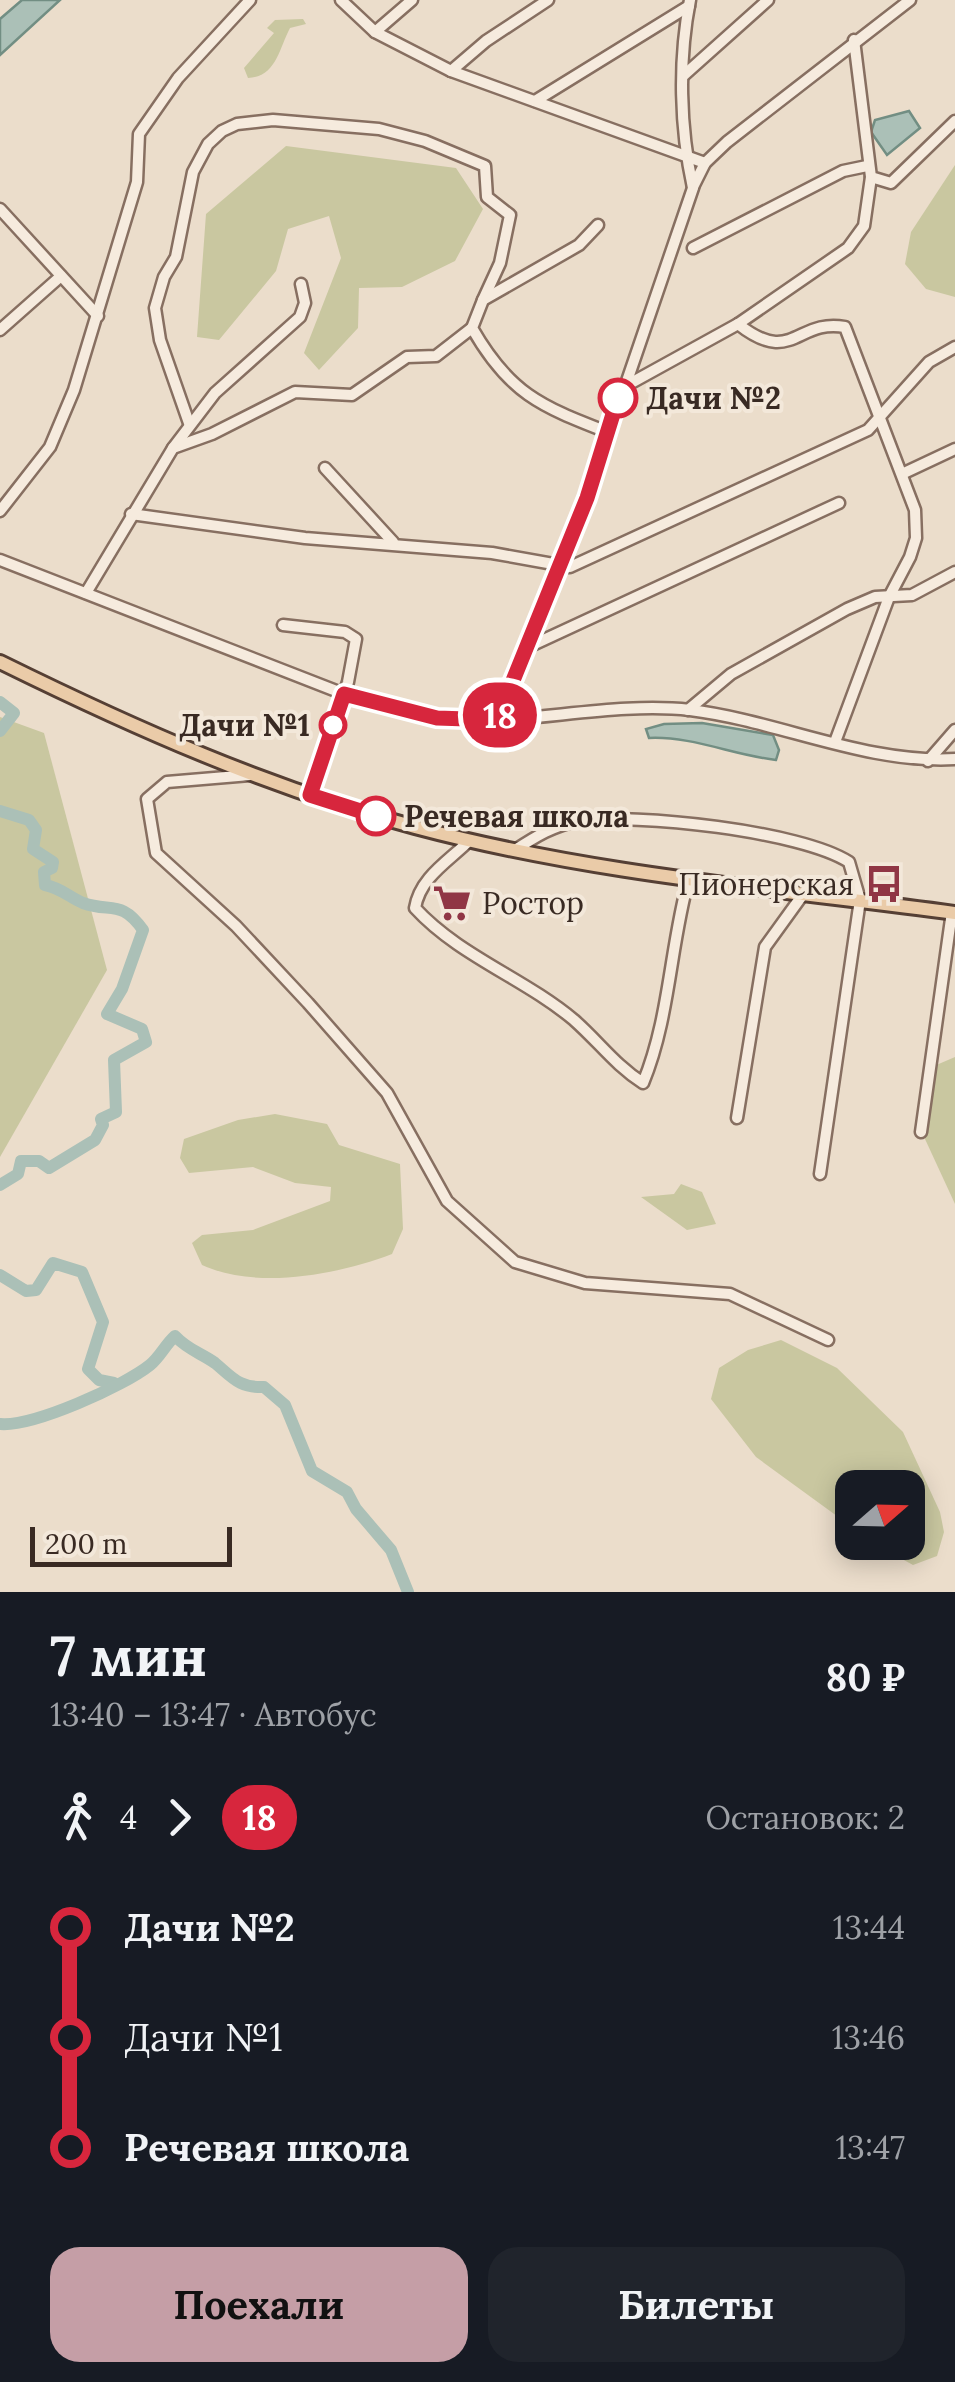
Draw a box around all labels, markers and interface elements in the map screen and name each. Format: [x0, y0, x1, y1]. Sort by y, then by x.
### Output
marker: Дачи №2 [599, 379, 637, 417]
place label: Дачи №2 [646, 379, 781, 417]
line badge: 18 [455, 682, 545, 748]
text: 18 [483, 693, 517, 738]
place label: Дачи №1 [179, 706, 310, 744]
marker: Дачи №1 [320, 712, 346, 738]
marker: Речевая школа [357, 797, 395, 835]
place label: Речевая школа [404, 797, 629, 835]
bus stop icon: Пионерская [863, 863, 905, 905]
place label: Пионерская [678, 865, 854, 903]
supermarket icon: Ростор [431, 882, 473, 924]
place label: Ростор [482, 884, 584, 922]
north arrow [835, 1470, 925, 1560]
map controls [835, 1470, 925, 1560]
scale bar [30, 1522, 232, 1566]
text: 200 m [45, 1526, 127, 1562]
text: 7 мин [50, 1621, 207, 1691]
text: 80 ₽ [826, 1653, 905, 1701]
text: 13:40 – 13:47 · Автобус [50, 1694, 377, 1735]
icon: walk [50, 1790, 105, 1845]
icon: forward [152, 1790, 207, 1845]
text: 18 [242, 1795, 277, 1840]
text: 4 [120, 1797, 137, 1838]
text: Остановок: 2 [706, 1797, 905, 1838]
text: Дачи №2 [124, 1903, 295, 1951]
text: 13:44 [833, 1907, 905, 1948]
text: Дачи №1 [124, 2013, 283, 2061]
text: 13:46 [832, 2017, 905, 2058]
text: Речевая школа [124, 2123, 409, 2171]
text: 13:47 [835, 2127, 905, 2168]
button: Поехали [50, 2247, 468, 2362]
button: Билеты [488, 2247, 905, 2362]

